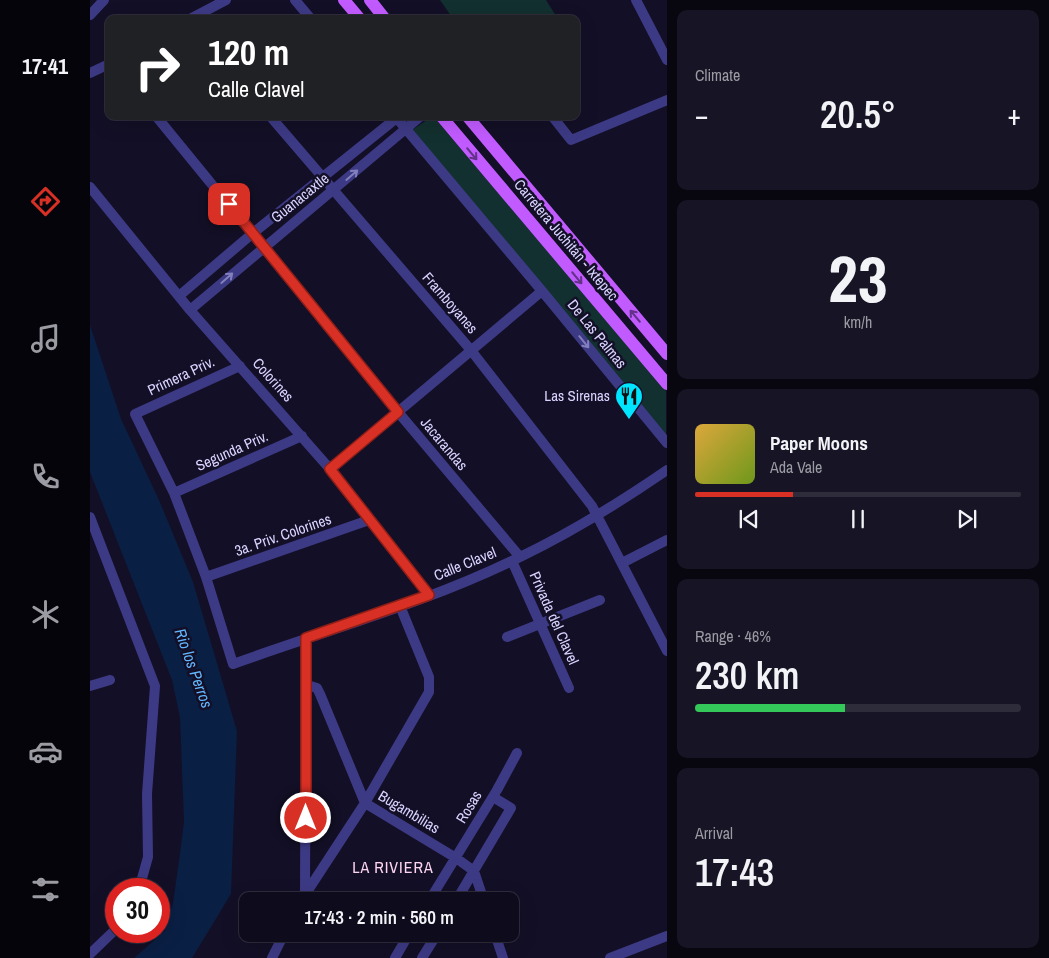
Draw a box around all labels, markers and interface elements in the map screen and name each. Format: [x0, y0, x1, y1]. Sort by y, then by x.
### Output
text: 120 m [208, 29, 289, 76]
icon: right [125, 35, 190, 100]
text: 17:41 [22, 51, 68, 81]
text: Climate [695, 64, 740, 86]
text: Calle Clavel [208, 74, 304, 104]
text: 20.5° [820, 89, 896, 140]
text: − [695, 96, 708, 134]
text: + [1008, 96, 1021, 134]
one-way arrow [467, 147, 478, 160]
street label: Guanacaxtle [266, 168, 333, 228]
one-way arrow [346, 169, 359, 180]
street label: Carretera Juchitán - Ixtepec [509, 175, 623, 305]
pin [208, 183, 250, 225]
icon: directions [28, 184, 63, 219]
icon: arrive [215, 190, 243, 218]
text: 23 [828, 235, 888, 322]
street label: Framboyanes [418, 267, 483, 338]
one-way arrow [571, 271, 582, 284]
one-way arrow [220, 273, 233, 284]
street label: De Las Palmas [563, 295, 632, 373]
one-way arrow [630, 310, 641, 323]
text: km/h [844, 311, 872, 333]
icon: music [28, 321, 63, 356]
one-way arrow [579, 335, 590, 348]
street label: Primera Priv. [144, 351, 218, 400]
street label: Colorines [248, 353, 299, 406]
restaurant icon: Las Sirenas [614, 381, 644, 420]
place label: Las Sirenas [544, 385, 610, 406]
street label: Jacarandas [416, 413, 473, 475]
street label: Segunda Priv. [192, 425, 271, 476]
text: Paper Moons [770, 430, 868, 456]
text: Ada Vale [770, 456, 822, 478]
icon: phone [28, 459, 63, 494]
icon: previous [735, 505, 763, 533]
icon: pause [844, 505, 872, 533]
icon: next [953, 505, 981, 533]
street label: 3a. Priv. Colorines [232, 508, 334, 561]
street label: Calle Clavel [430, 542, 499, 586]
street label: Privada del Clavel [525, 568, 584, 668]
icon: climate [28, 597, 63, 632]
water label: Rio los Perros [169, 625, 219, 711]
text: Range · 46% [695, 625, 771, 647]
text: 230 km [695, 650, 799, 701]
icon: car [28, 734, 63, 769]
street label: Bugambilias [375, 785, 444, 838]
street label: Rosas [451, 786, 487, 827]
position arrow [279, 791, 331, 843]
text: Arrival [695, 822, 733, 844]
text: 17:43 [695, 847, 774, 898]
district label: LA RIVIERA [352, 856, 434, 878]
icon: filters [28, 872, 63, 907]
speed limit sign: 30 [105, 878, 170, 943]
text: 17:43 · 2 min · 560 m [304, 904, 454, 930]

